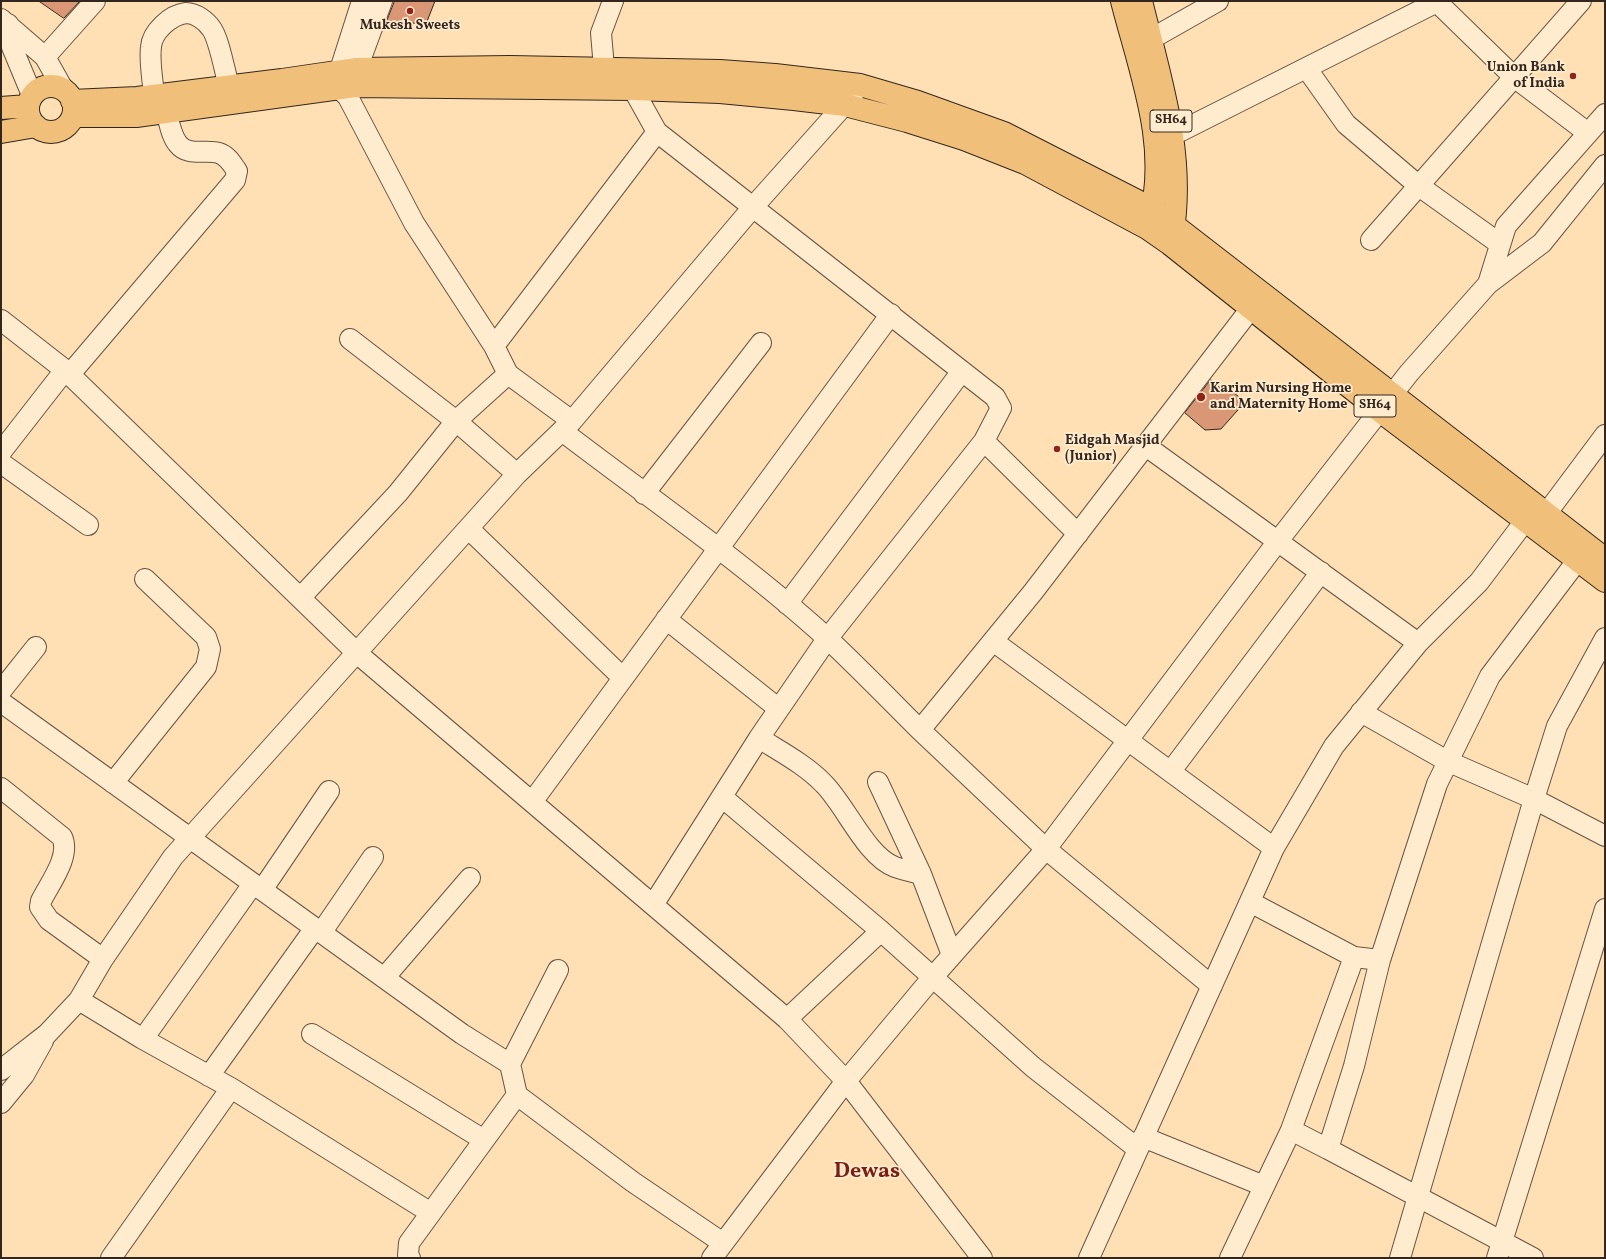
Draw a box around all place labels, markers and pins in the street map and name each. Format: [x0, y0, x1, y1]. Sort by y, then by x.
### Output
marker: Mukesh Sweets [405, 6, 415, 16]
place label: Mukesh Sweets [360, 18, 460, 34]
place label: Union Bank of India [1487, 60, 1565, 92]
marker: Union Bank of India [1568, 71, 1578, 81]
place label: Karim Nursing Home and Maternity Home [1210, 381, 1351, 414]
marker: Karim Nursing Home and Maternity Home [1195, 391, 1207, 403]
place label: Eidgah Masjid (Junior) [1065, 433, 1159, 466]
marker: Eidgah Masjid (Junior) [1052, 444, 1062, 454]

